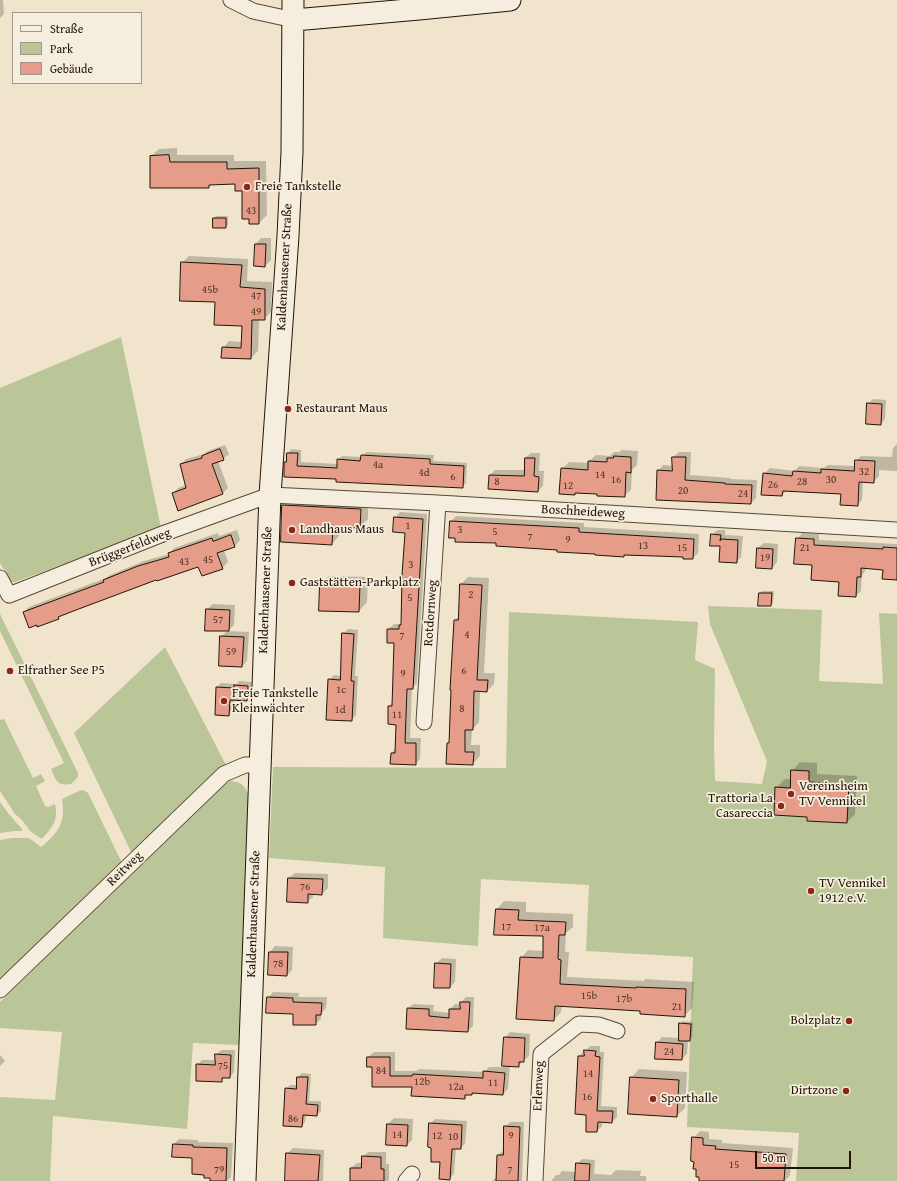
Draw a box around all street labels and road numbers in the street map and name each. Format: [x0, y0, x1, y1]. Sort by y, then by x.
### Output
street label: Kaldenhausener Straße [274, 203, 296, 331]
street label: Boschheideweg [541, 502, 625, 522]
street label: Brüggerfeldweg [87, 525, 173, 571]
street label: Kaldenhausener Straße [256, 526, 276, 654]
street label: Rotdornweg [421, 579, 441, 647]
street label: Reitweg [104, 848, 146, 890]
street label: Kaldenhausener Straße [244, 850, 264, 978]
street label: Erlenweg [530, 1060, 548, 1112]

